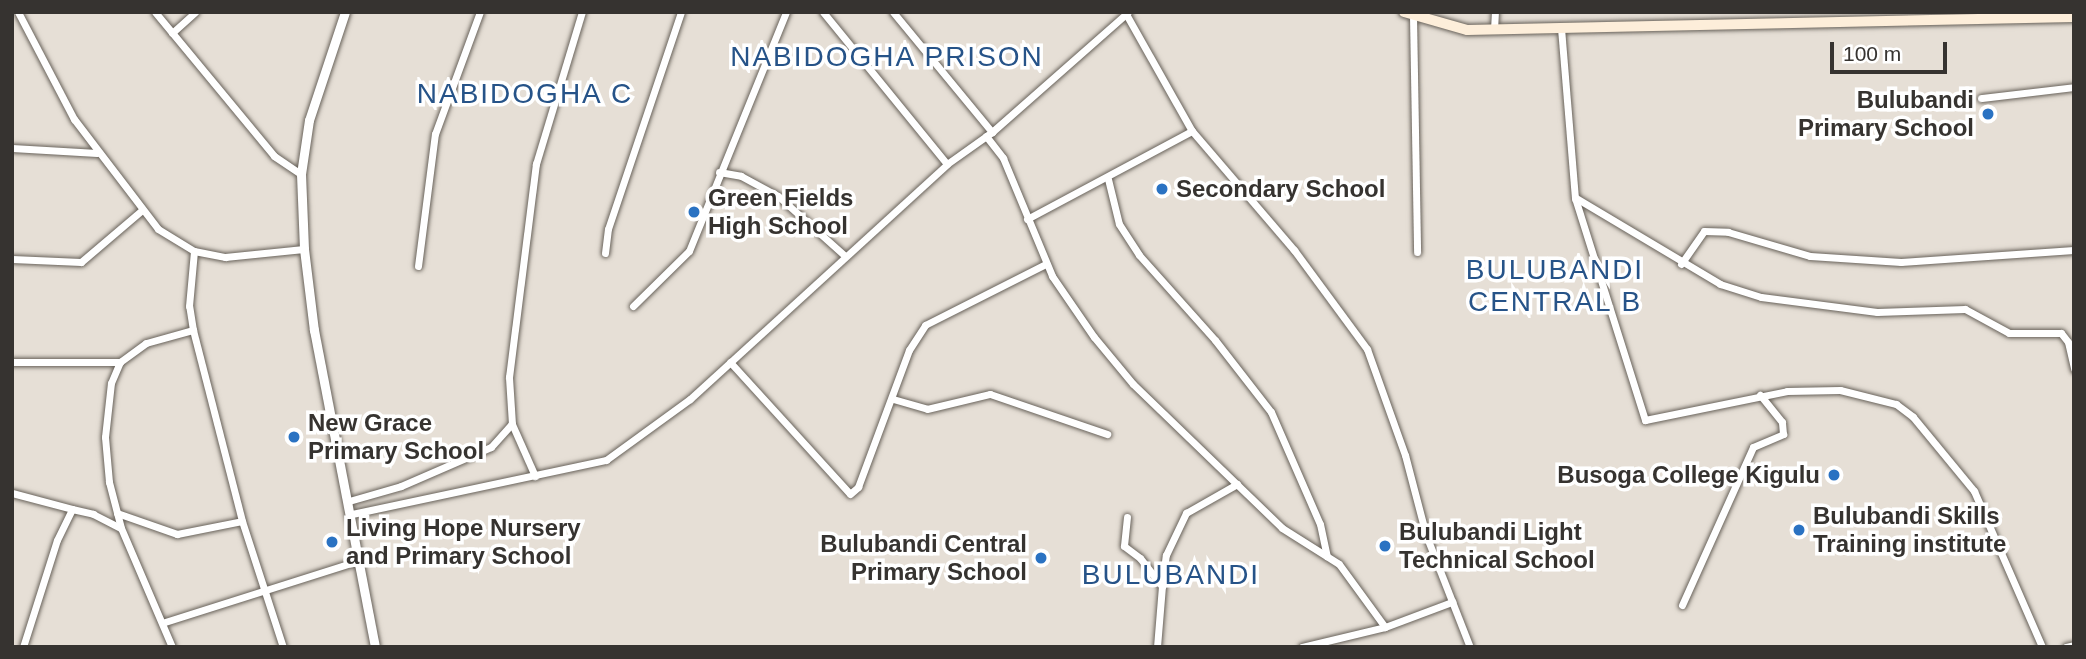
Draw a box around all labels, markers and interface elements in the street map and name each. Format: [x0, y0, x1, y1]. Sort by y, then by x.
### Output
scale bar [1834, 28, 1951, 72]
district label: NABIDOGHA PRISON [731, 40, 1043, 74]
text: 100 m [1843, 42, 1901, 65]
district label: NABIDOGHA C [417, 77, 633, 111]
place label: Bulubandi Primary School [1798, 86, 1974, 142]
marker: Bulubandi Primary School [1980, 106, 1996, 122]
place label: Secondary School [1176, 175, 1385, 203]
marker: Secondary School [1154, 181, 1170, 197]
place label: Green Fields High School [708, 184, 853, 240]
marker: Green Fields High School [686, 204, 702, 220]
district label: BULUBANDI CENTRAL B [1467, 253, 1643, 319]
place label: New Grace Primary School [308, 409, 484, 465]
marker: New Grace Primary School [286, 429, 302, 445]
place label: Busoga College Kigulu [1557, 461, 1820, 489]
marker: Busoga College Kigulu [1826, 467, 1842, 483]
place label: Bulubandi Skills Training institute [1813, 502, 2006, 558]
place label: Living Hope Nursery and Primary School [346, 514, 581, 570]
place label: Bulubandi Light Technical School [1399, 518, 1595, 574]
marker: Bulubandi Skills Training institute [1791, 522, 1807, 538]
place label: Bulubandi Central Primary School [820, 530, 1027, 586]
marker: Living Hope Nursery and Primary School [324, 534, 340, 550]
marker: Bulubandi Light Technical School [1377, 538, 1393, 554]
marker: Bulubandi Central Primary School [1033, 550, 1049, 566]
district label: BULUBANDI [1083, 558, 1259, 592]

